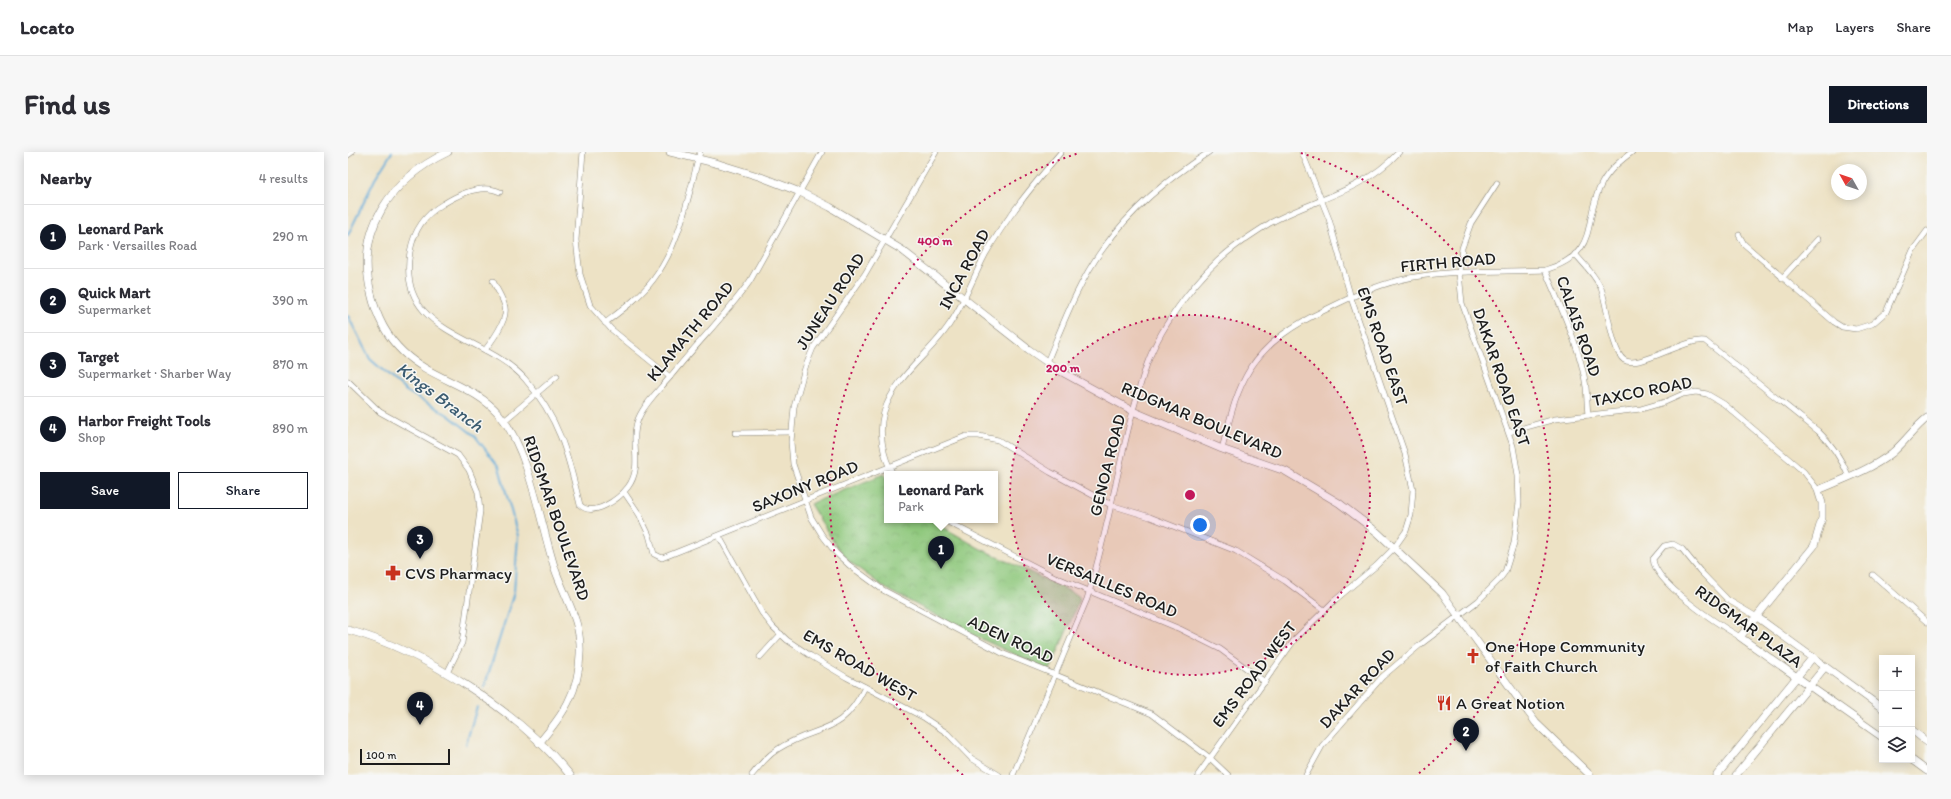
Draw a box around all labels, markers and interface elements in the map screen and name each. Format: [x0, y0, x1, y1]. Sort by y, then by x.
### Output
text: Locato [20, 16, 74, 39]
text: Map [1788, 19, 1813, 36]
text: Layers [1835, 19, 1874, 36]
text: Share [1896, 19, 1931, 36]
button: Directions [1829, 86, 1927, 123]
text: Find us [24, 87, 111, 121]
north arrow [1831, 164, 1867, 200]
text: Nearby [40, 168, 92, 188]
text: 4 results [259, 171, 308, 186]
text: Leonard Park [78, 220, 163, 238]
street label: INCA ROAD [934, 225, 994, 313]
text: 1 [50, 229, 56, 244]
text: 290 m [272, 229, 308, 244]
text: 400 m [918, 234, 953, 248]
text: Park · Versailles Road [78, 238, 197, 253]
street label: FIRTH ROAD [1399, 248, 1497, 276]
street label: JUNEAU ROAD [791, 249, 869, 353]
street label: CALAIS ROAD [1552, 273, 1606, 379]
street label: KLAMATH ROAD [642, 277, 738, 385]
text: Quick Mart [78, 284, 151, 302]
street label: EMS ROAD EAST [1353, 284, 1413, 408]
text: 2 [50, 293, 56, 308]
text: 390 m [272, 293, 308, 308]
text: Supermarket [78, 302, 151, 317]
street label: DAKAR ROAD EAST [1469, 305, 1535, 449]
text: Target [78, 348, 119, 366]
text: 3 [49, 357, 57, 372]
text: 870 m [273, 357, 308, 372]
water label: Kings Branch [392, 357, 488, 437]
text: 200 m [1046, 361, 1081, 375]
text: Supermarket · Sharber Way [78, 366, 231, 381]
street label: TAXCO ROAD [1590, 371, 1694, 410]
street label: RIDGMAR BOULEVARD [1118, 377, 1286, 463]
text: Harbor Freight Tools [78, 412, 211, 430]
street label: GENOA ROAD [1085, 412, 1129, 518]
text: 4 [49, 421, 57, 436]
text: 890 m [272, 421, 308, 436]
text: Shop [78, 430, 105, 445]
street label: RIDGMAR BOULEVARD [519, 433, 595, 603]
street label: SAXONY ROAD [749, 456, 861, 516]
popup [884, 471, 998, 523]
button: Save [40, 472, 170, 509]
button: Share [178, 472, 308, 509]
text: Leonard Park [898, 481, 984, 499]
centre of rings [1183, 488, 1197, 502]
text: Park [898, 499, 924, 514]
your location [1190, 515, 1210, 535]
pin: 3 [407, 526, 433, 559]
pin: 1 [928, 536, 954, 569]
street label: VERSAILLES ROAD [1043, 548, 1181, 622]
place label: CVS Pharmacy [405, 563, 512, 583]
pharmacy icon: CVS Pharmacy [384, 564, 402, 582]
street label: RIDGMAR PLAZA [1691, 580, 1807, 672]
street label: ADEN ROAD [965, 611, 1057, 667]
street label: EMS ROAD WEST [1208, 617, 1301, 731]
street label: EMS ROAD WEST [800, 624, 921, 706]
place label: One Hope Community of Faith Church [1485, 636, 1645, 676]
street label: DAKAR ROAD [1315, 644, 1399, 732]
church icon: One Hope Community of Faith Church [1464, 647, 1482, 665]
map controls [1879, 655, 1915, 763]
button: + [1879, 655, 1915, 691]
button: − [1879, 691, 1915, 727]
pin: 4 [407, 692, 433, 725]
place label: A Great Notion [1456, 693, 1565, 713]
restaurant icon: A Great Notion [1435, 694, 1453, 712]
pin: 2 [1453, 718, 1479, 751]
button: layers [1879, 727, 1915, 763]
scale bar [360, 747, 450, 766]
text: 100 m [366, 749, 396, 762]

